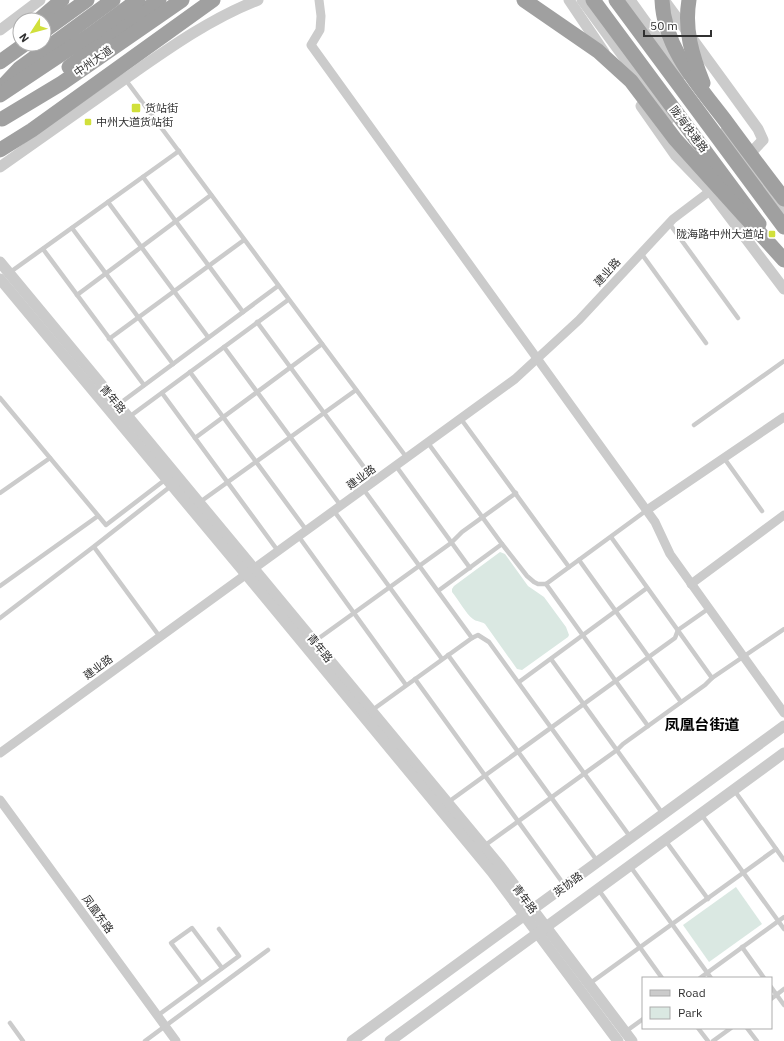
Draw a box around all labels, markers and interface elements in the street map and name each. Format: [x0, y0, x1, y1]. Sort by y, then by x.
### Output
north arrow [12, 12, 52, 52]
scale bar [644, 12, 711, 38]
text: 50 m [650, 18, 678, 33]
text: N [16, 31, 32, 45]
street label: 中州大道 [71, 43, 115, 79]
place label: 货站街 [145, 101, 178, 115]
marker: 货站街 [130, 102, 142, 114]
street label: 陇海快速路 [667, 103, 711, 155]
place label: 中州大道货站街 [96, 115, 173, 129]
marker: 中州大道货站街 [83, 117, 93, 127]
place label: 陇海路中州大道站 [676, 227, 764, 241]
marker: 陇海路中州大道站 [767, 229, 777, 239]
street label: 建业路 [591, 255, 623, 289]
street label: 青年路 [97, 382, 129, 416]
street label: 建业路 [344, 462, 378, 492]
street label: 青年路 [304, 631, 336, 665]
street label: 建业路 [81, 652, 115, 682]
district label: 凤凰台街道 [664, 715, 740, 734]
street label: 英协路 [551, 869, 585, 899]
street label: 青年路 [509, 882, 541, 916]
street label: 凤凰东路 [79, 892, 117, 936]
legend [642, 977, 772, 1029]
text: Road [678, 985, 706, 1000]
text: Park [678, 1005, 703, 1020]

